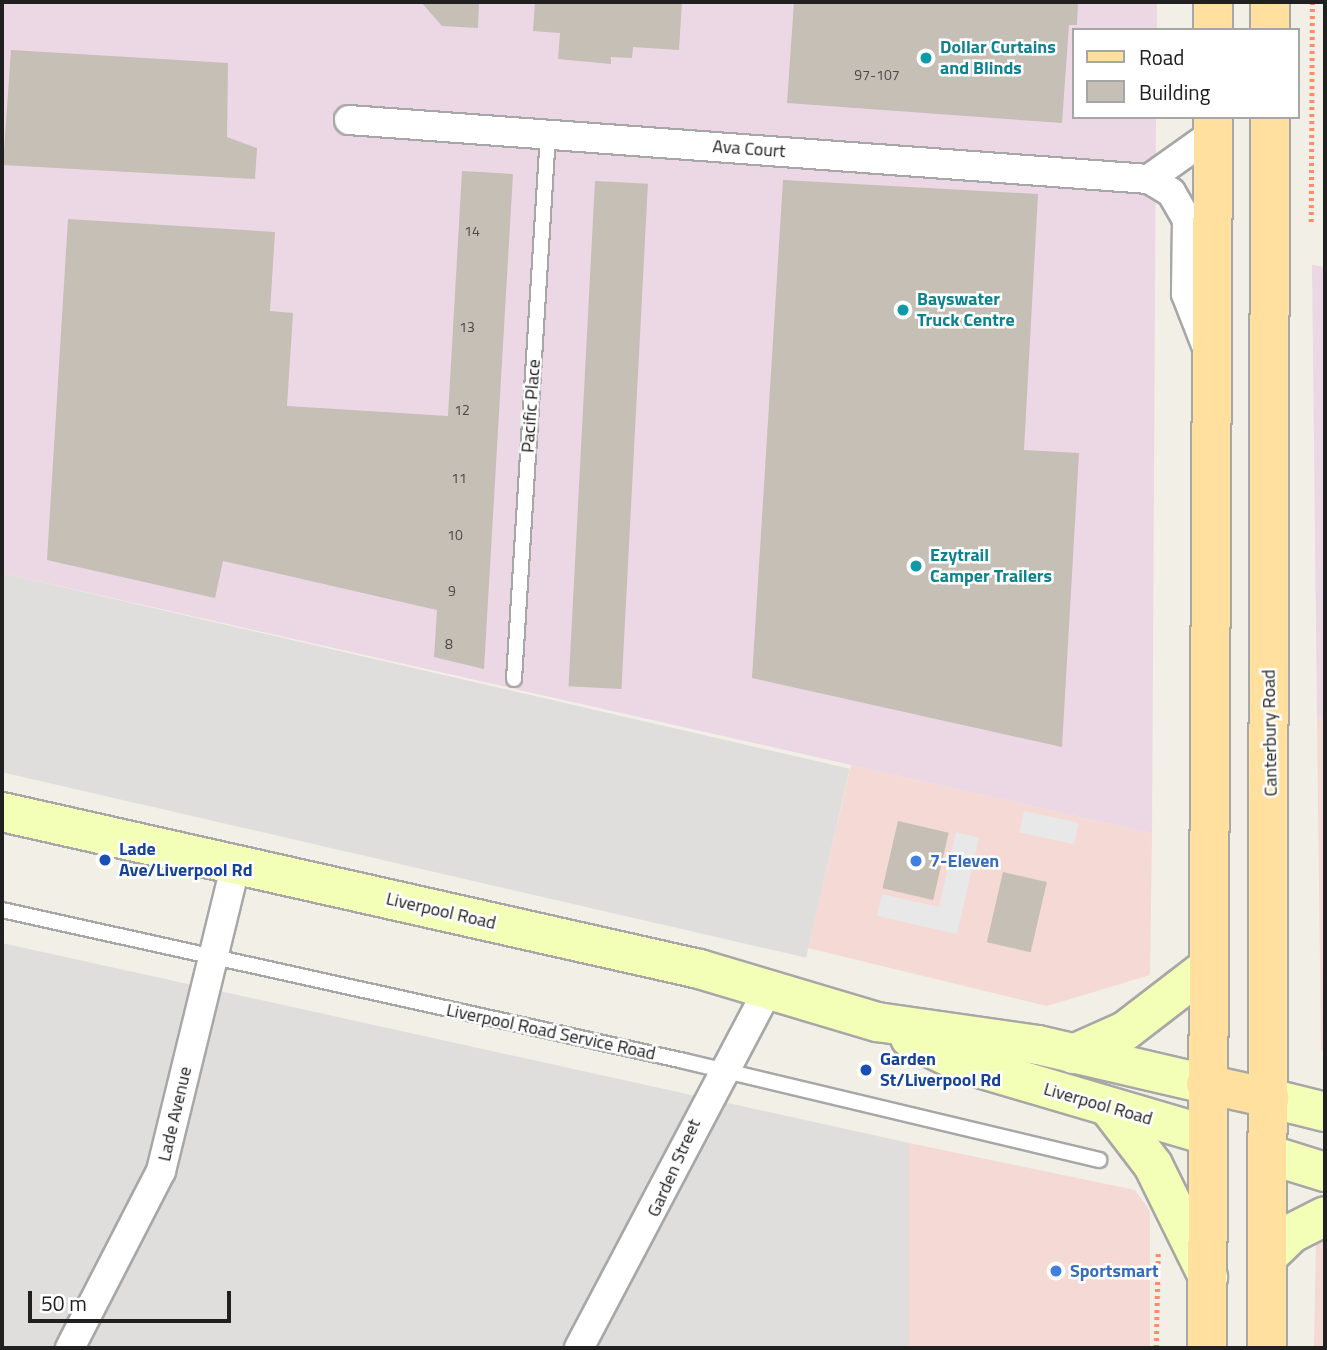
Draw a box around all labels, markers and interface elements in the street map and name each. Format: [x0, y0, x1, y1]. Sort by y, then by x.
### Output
legend [1072, 28, 1299, 119]
place label: Dollar Curtains and Blinds [940, 37, 1056, 80]
text: Road [1139, 41, 1184, 73]
marker: Dollar Curtains and Blinds [918, 50, 934, 66]
house number: 97-107 [854, 67, 900, 83]
text: Building [1139, 76, 1210, 108]
street label: Ava Court [712, 136, 786, 162]
house number: 14 [464, 223, 480, 239]
place label: Bayswater Truck Centre [917, 289, 1015, 332]
marker: Bayswater Truck Centre [895, 302, 911, 318]
house number: 13 [459, 319, 475, 335]
street label: Pacific Place [517, 358, 545, 454]
house number: 12 [454, 402, 470, 418]
house number: 11 [451, 470, 467, 486]
house number: 10 [447, 527, 463, 543]
place label: Ezytrail Camper Trailers [930, 545, 1052, 588]
marker: Ezytrail Camper Trailers [908, 558, 924, 574]
house number: 9 [448, 583, 456, 599]
house number: 8 [445, 636, 453, 652]
street label: Canterbury Road [1258, 669, 1282, 797]
place label: Lade Ave/Liverpool Rd [119, 839, 253, 882]
place label: 7-Eleven [930, 850, 999, 872]
marker: Lade Ave/Liverpool Rd [97, 852, 113, 868]
marker: 7-Eleven [908, 853, 924, 869]
street label: Liverpool Road [384, 888, 498, 934]
street label: Liverpool Road Service Road [444, 999, 658, 1065]
place label: Garden St/Liverpool Rd [880, 1049, 1001, 1092]
marker: Garden St/Liverpool Rd [858, 1062, 874, 1078]
street label: Lade Avenue [154, 1065, 196, 1163]
street label: Liverpool Road [1041, 1078, 1155, 1130]
street label: Garden Street [643, 1116, 705, 1220]
place label: Sportsmart [1070, 1260, 1158, 1282]
marker: Sportsmart [1048, 1263, 1064, 1279]
scale bar [32, 1276, 234, 1320]
text: 50 m [41, 1287, 87, 1319]

